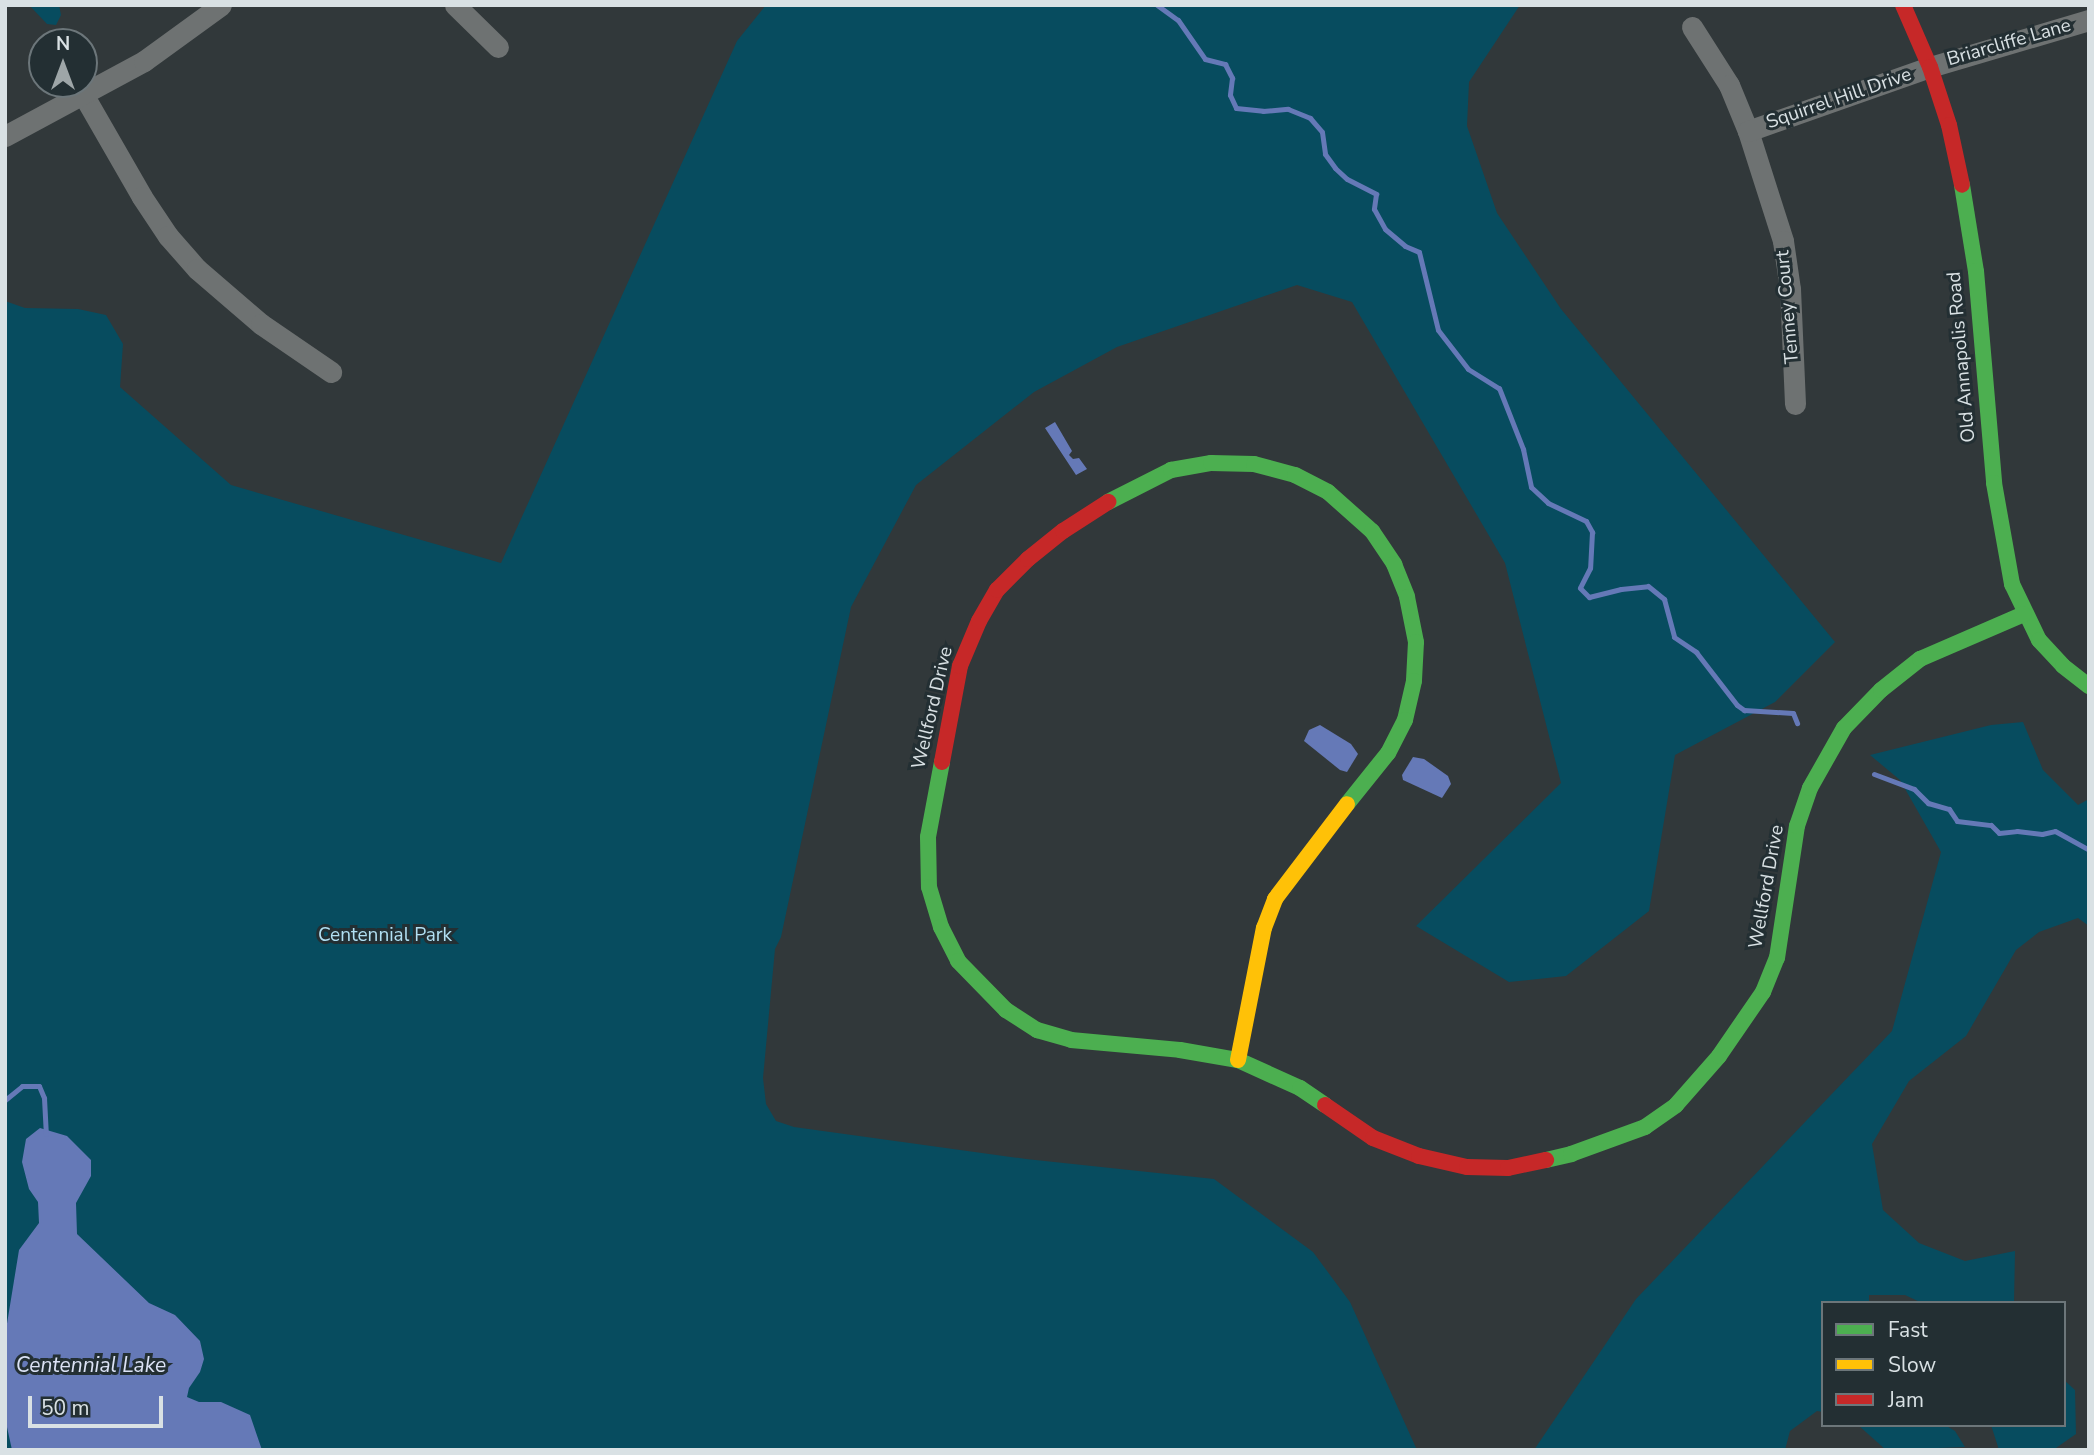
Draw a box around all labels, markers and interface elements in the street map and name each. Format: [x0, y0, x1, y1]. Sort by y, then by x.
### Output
street label: Briarcliffe Lane [1944, 14, 2074, 72]
north arrow [28, 28, 98, 98]
text: N [56, 31, 70, 57]
street label: Squirrel Hill Drive [1763, 63, 1915, 135]
street label: Tenney Court [1772, 249, 1804, 365]
street label: Old Annapolis Road [1943, 271, 1981, 443]
street label: Wellford Drive [908, 644, 958, 772]
street label: Wellford Drive [1745, 823, 1789, 951]
park label: Centennial Park [318, 925, 452, 947]
legend [1821, 1301, 2066, 1427]
text: Fast [1888, 1316, 1928, 1344]
text: Slow [1888, 1351, 1936, 1379]
water label: Centennial Lake [16, 1352, 166, 1378]
scale bar [32, 1382, 166, 1426]
text: Jam [1888, 1386, 1924, 1414]
text: 50 m [41, 1394, 90, 1422]

